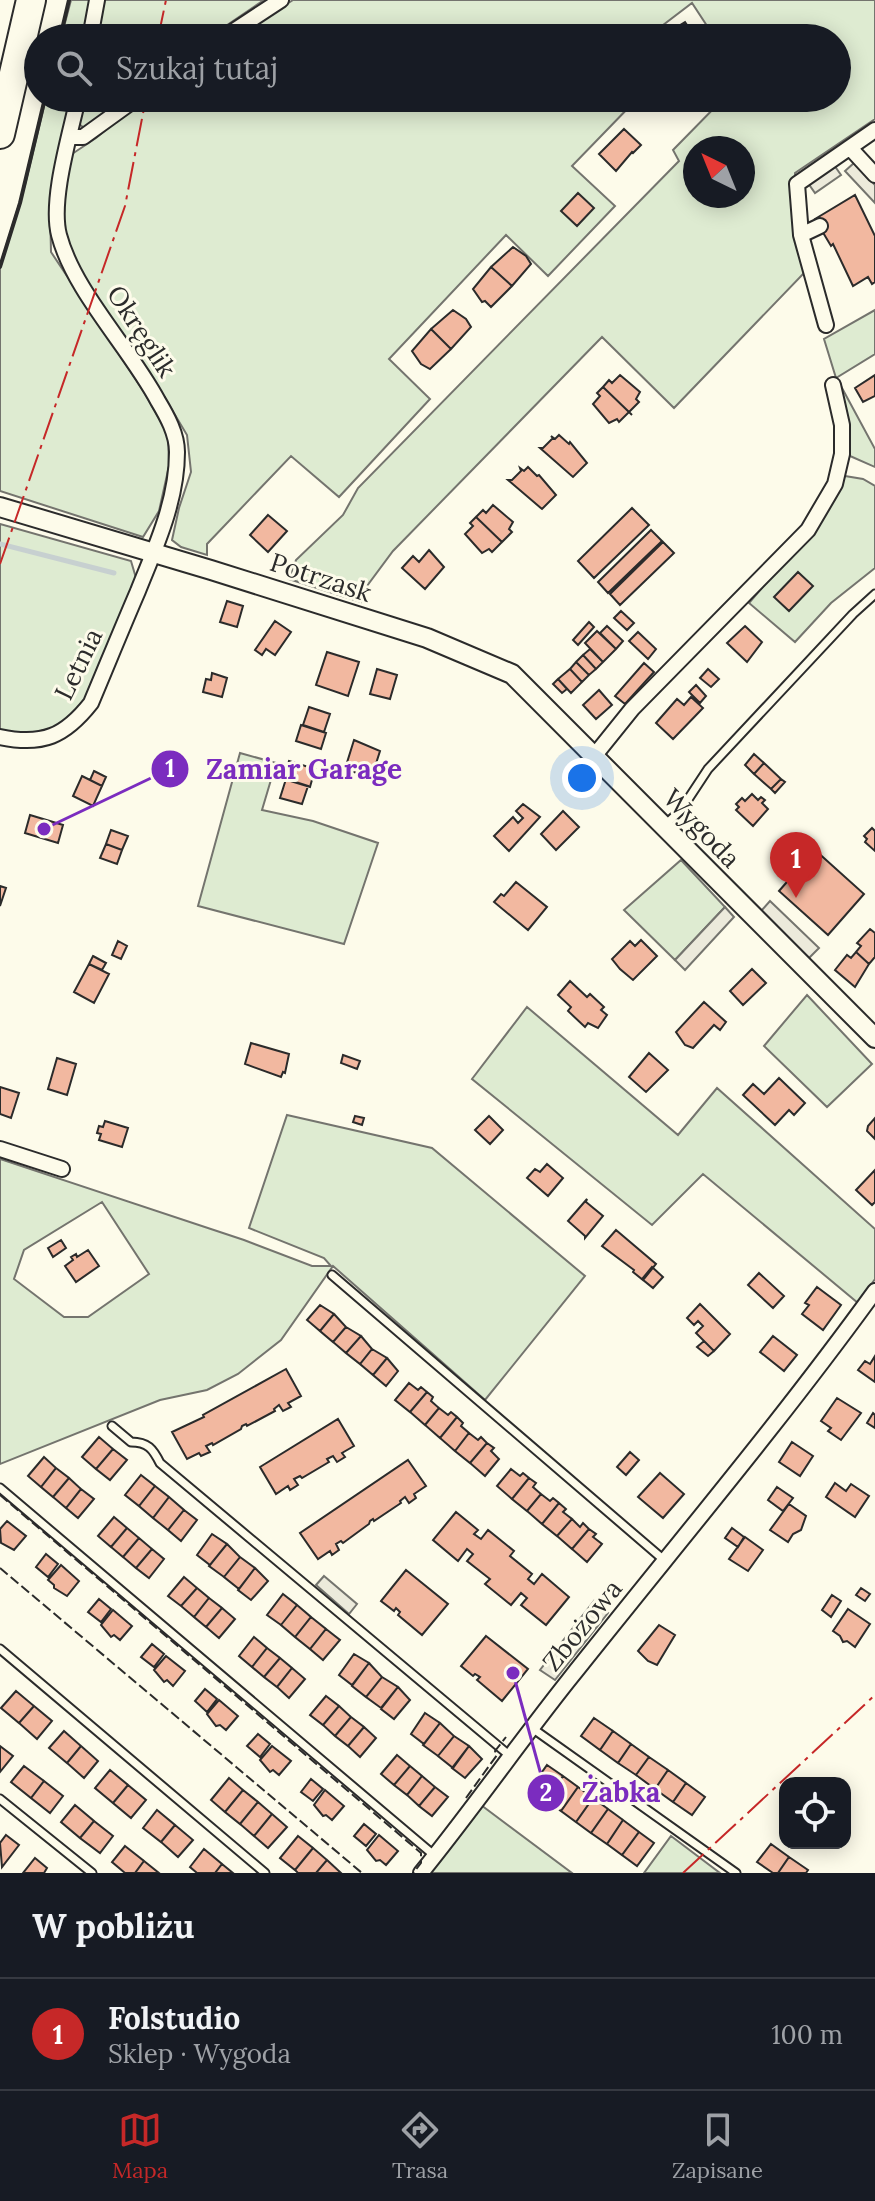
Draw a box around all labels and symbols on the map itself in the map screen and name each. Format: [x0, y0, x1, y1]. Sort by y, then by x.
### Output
north arrow [683, 136, 755, 208]
street label: Okręglik [100, 279, 184, 383]
street label: Potrzask [266, 545, 376, 609]
street label: Letnia [47, 623, 109, 705]
callout: Zamiar Garage [150, 743, 418, 795]
text: Zamiar Garage [206, 751, 402, 787]
text: 1 [165, 753, 175, 784]
your location [562, 758, 602, 798]
street label: Wygoda [656, 782, 748, 874]
pin: 1 [770, 832, 822, 898]
street label: Zbożowa [535, 1573, 629, 1677]
callout: Żabka [526, 1767, 677, 1819]
text: Żabka [582, 1774, 661, 1810]
text: 2 [540, 1777, 552, 1808]

